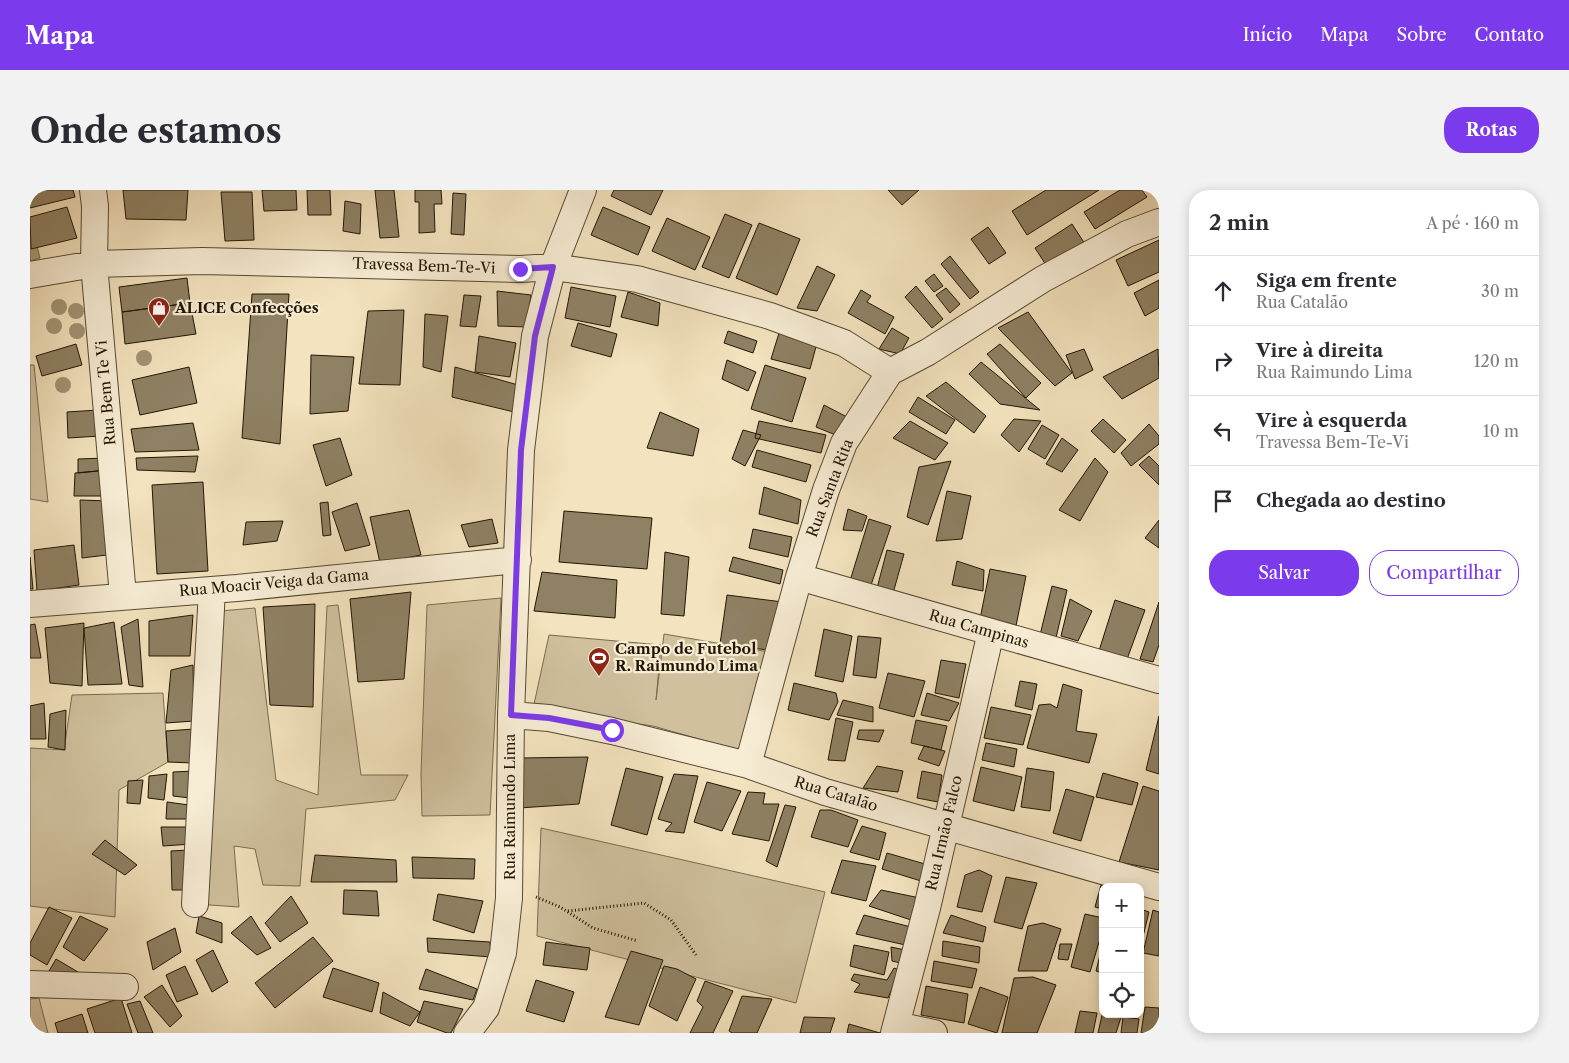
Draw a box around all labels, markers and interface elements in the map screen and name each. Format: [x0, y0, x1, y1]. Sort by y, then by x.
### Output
text: Mapa [25, 21, 94, 50]
text: Início [1243, 24, 1292, 46]
text: Mapa [1320, 24, 1368, 46]
text: Sobre [1396, 24, 1447, 46]
text: Contato [1475, 24, 1544, 46]
button: Rotas [1444, 107, 1539, 153]
text: Onde estamos [30, 109, 282, 152]
text: 2 min [1209, 210, 1269, 235]
text: A pé · 160 m [1426, 213, 1519, 233]
street label: Travessa Bem-Te-Vi [352, 254, 496, 278]
route end [509, 258, 532, 281]
text: Siga em frente [1256, 269, 1397, 292]
icon: ahead [1209, 277, 1237, 305]
text: 30 m [1481, 281, 1519, 301]
text: Rua Catalão [1256, 292, 1348, 312]
shop icon: ALICE Confecções [147, 296, 171, 327]
place label: ALICE Confecções [174, 298, 319, 317]
street label: Rua Bem Te Vi [91, 339, 120, 446]
text: Vire à direita [1256, 339, 1383, 362]
icon: right [1209, 347, 1237, 375]
text: 120 m [1474, 351, 1519, 371]
text: Rua Raimundo Lima [1256, 362, 1412, 382]
text: Vire à esquerda [1256, 409, 1407, 432]
icon: left [1209, 417, 1237, 445]
text: 10 m [1483, 421, 1519, 441]
text: Travessa Bem-Te-Vi [1256, 432, 1409, 452]
street label: Rua Santa Rita [802, 436, 857, 540]
icon: arrive [1209, 487, 1237, 515]
text: Chegada ao destino [1256, 489, 1446, 512]
button: Salvar [1209, 550, 1359, 596]
button: Compartilhar [1369, 550, 1519, 596]
street label: Rua Moacir Veiga da Gama [178, 565, 370, 600]
street label: Rua Campinas [927, 605, 1031, 652]
place label: Campo de Futebol R. Raimundo Lima [615, 639, 758, 675]
sports icon: Campo de Futebol R. Raimundo Lima [587, 646, 611, 677]
route start [601, 719, 624, 742]
street label: Rua Raimundo Lima [500, 734, 519, 880]
street label: Rua Catalão [792, 772, 880, 815]
street label: Rua Irmão Falco [921, 773, 966, 892]
map controls [1099, 883, 1144, 1018]
button: + [1099, 883, 1144, 928]
button: − [1099, 928, 1144, 973]
button: locate [1099, 973, 1144, 1018]

